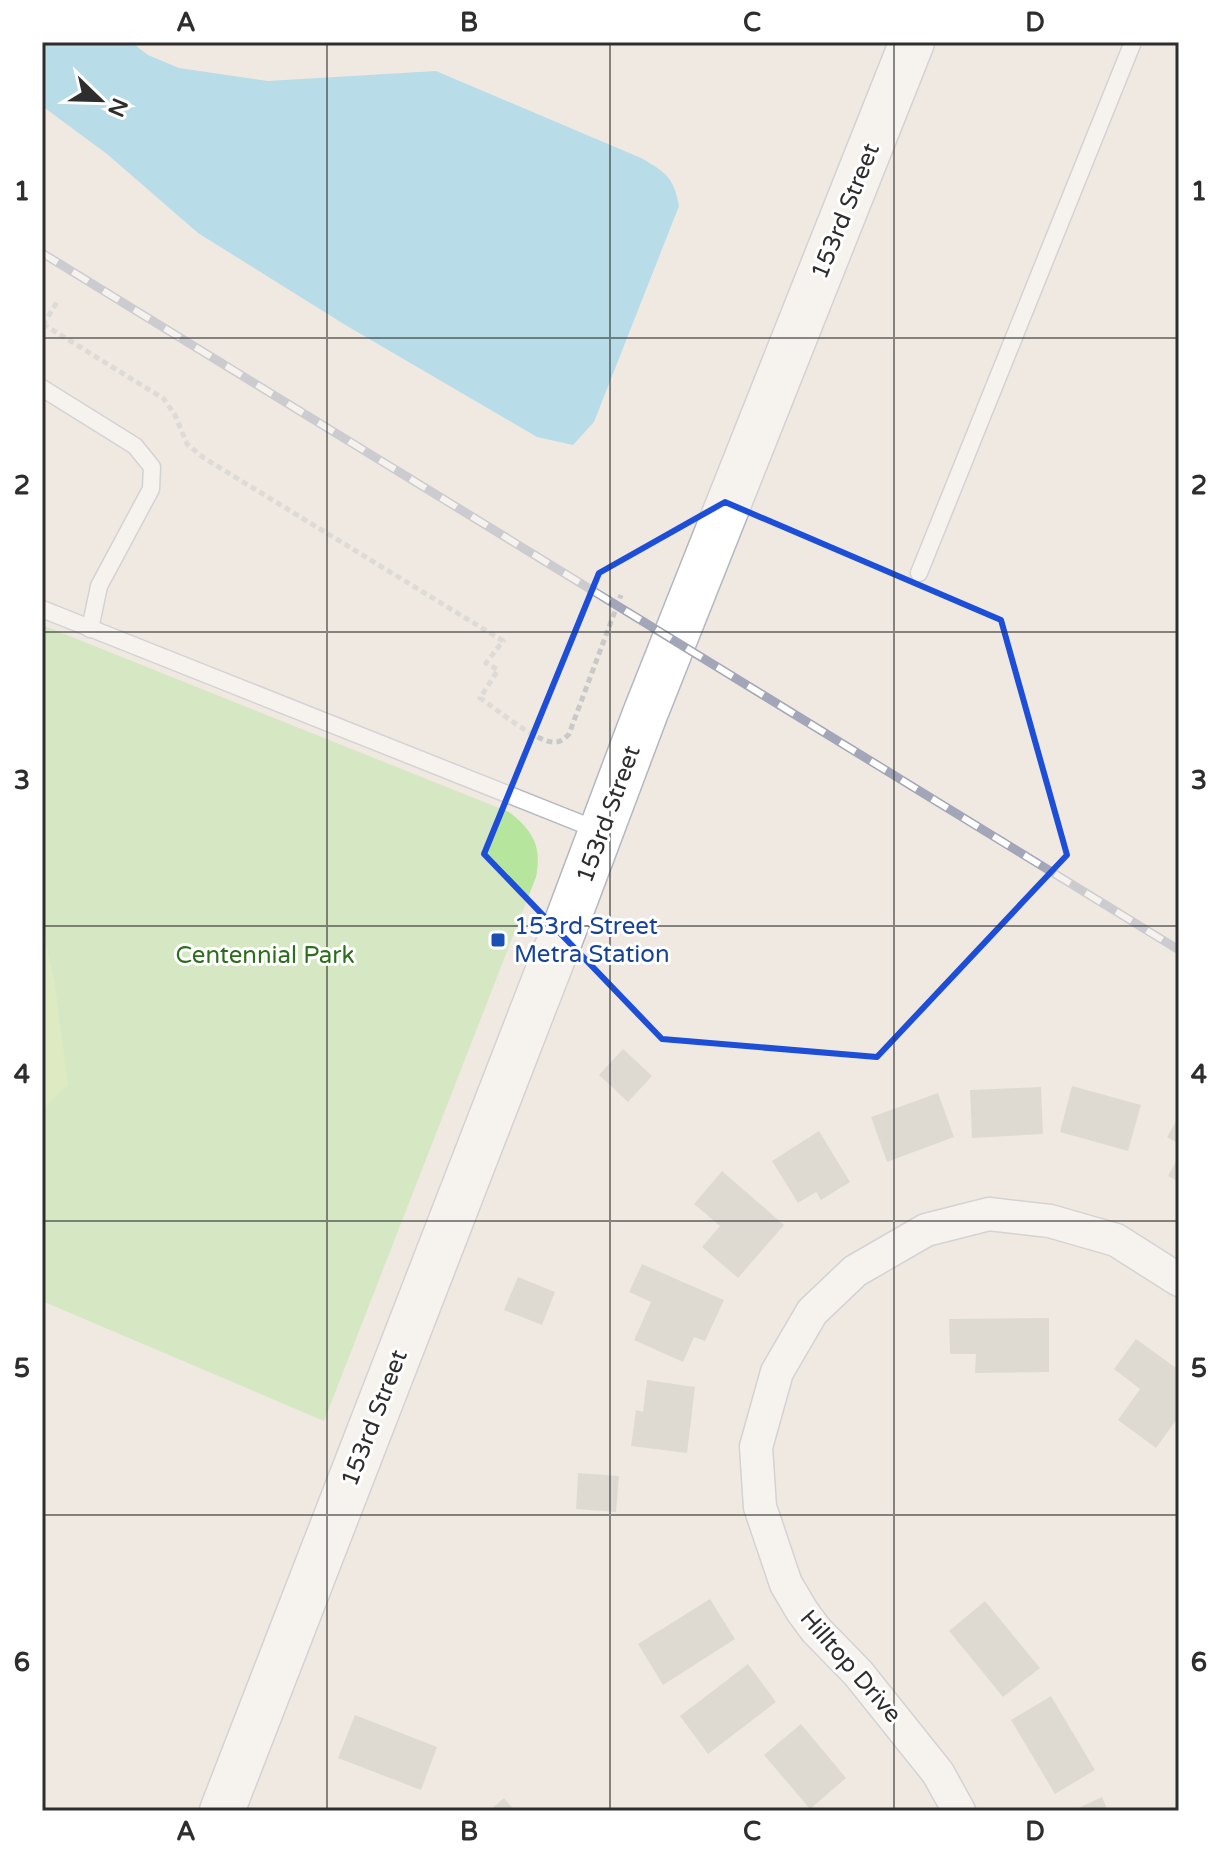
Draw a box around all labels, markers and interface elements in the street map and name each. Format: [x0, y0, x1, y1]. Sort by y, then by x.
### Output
text: A [176, 7, 196, 38]
text: B [460, 7, 478, 38]
text: C [743, 7, 761, 38]
text: D [1025, 7, 1045, 38]
north arrow [60, 60, 140, 140]
text: N [102, 94, 133, 121]
street label: 153rd Street [805, 139, 886, 283]
text: 1 [14, 176, 30, 207]
text: 1 [1191, 176, 1207, 207]
text: 2 [14, 470, 30, 501]
text: 2 [1191, 470, 1207, 501]
street label: 153rd Street [570, 742, 647, 887]
text: 3 [14, 765, 30, 796]
text: 3 [1191, 765, 1207, 796]
place label: 153rd Street Metra Station [514, 912, 670, 969]
marker: 153rd Street Metra Station [489, 931, 507, 949]
park label: Centennial Park [176, 941, 354, 970]
text: 4 [14, 1059, 30, 1090]
text: 4 [1191, 1059, 1207, 1090]
street label: 153rd Street [335, 1346, 414, 1491]
text: 5 [14, 1353, 30, 1384]
text: 5 [1191, 1353, 1207, 1384]
street label: Hilltop Drive [794, 1604, 907, 1729]
text: 6 [14, 1647, 30, 1678]
text: 6 [1191, 1647, 1207, 1678]
text: A [176, 1816, 196, 1847]
text: B [460, 1816, 478, 1847]
text: C [743, 1816, 761, 1847]
text: D [1025, 1816, 1045, 1847]

